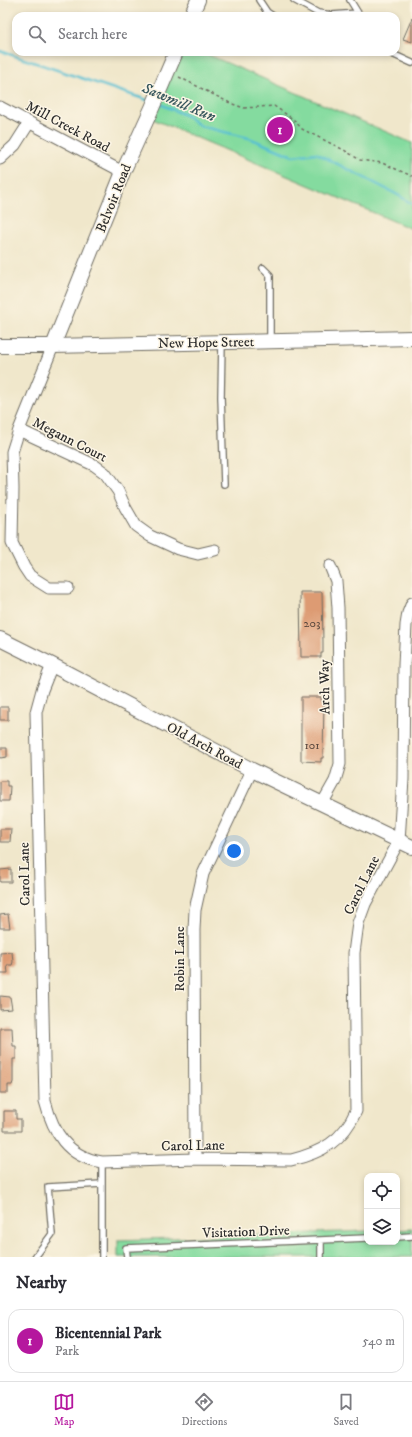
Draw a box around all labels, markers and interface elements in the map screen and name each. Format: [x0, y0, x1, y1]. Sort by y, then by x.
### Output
search box [12, 12, 400, 56]
icon: search [26, 23, 48, 45]
text: Search here [58, 25, 127, 44]
water label: Sawmill Run [138, 78, 219, 127]
street label: Mill Creek Road [22, 97, 113, 157]
pin: 1 [267, 115, 293, 145]
street label: Belvoir Road [92, 161, 136, 235]
street label: New Hope Street [158, 333, 255, 353]
street label: Megann Court [29, 413, 110, 467]
house number: 203 [304, 616, 320, 631]
street label: Arch Way [316, 659, 334, 715]
street label: Old Arch Road [163, 718, 246, 773]
house number: 101 [304, 738, 320, 753]
your location [224, 841, 244, 861]
street label: Carol Lane [15, 842, 35, 906]
street label: Carol Lane [340, 853, 384, 918]
street label: Robin Lane [171, 926, 189, 992]
street label: Carol Lane [161, 1136, 225, 1156]
map controls [364, 1173, 400, 1245]
button: locate [364, 1173, 400, 1209]
button: layers [364, 1209, 400, 1245]
street label: Visitation Drive [201, 1221, 290, 1243]
text: Nearby [16, 1272, 66, 1294]
text: Bicentennial Park [55, 1324, 161, 1343]
text: 1 [28, 1333, 32, 1349]
text: 540 m [362, 1333, 395, 1349]
text: Park [55, 1343, 79, 1359]
tab: Map [53, 1391, 75, 1429]
tab: Directions [182, 1391, 227, 1429]
tab: Saved [334, 1391, 359, 1429]

